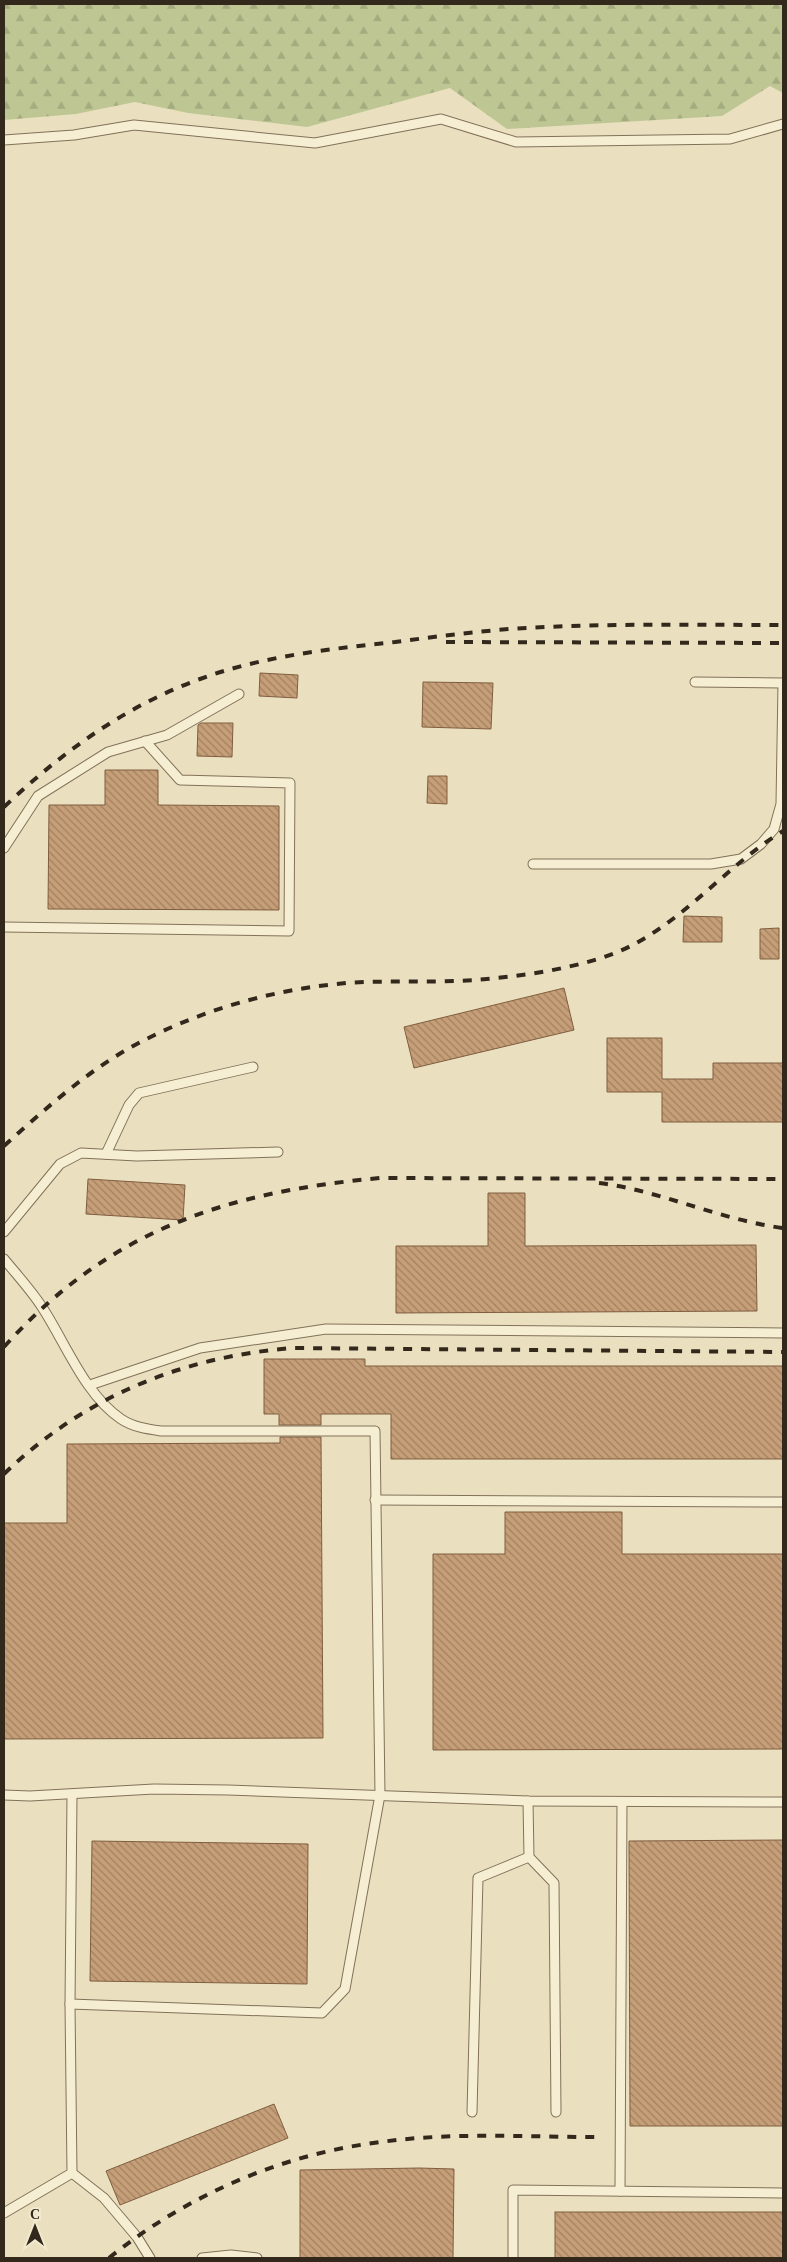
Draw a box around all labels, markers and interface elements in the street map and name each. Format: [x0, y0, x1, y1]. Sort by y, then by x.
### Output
north arrow [10, 2202, 60, 2252]
text: С [30, 2207, 40, 2222]

